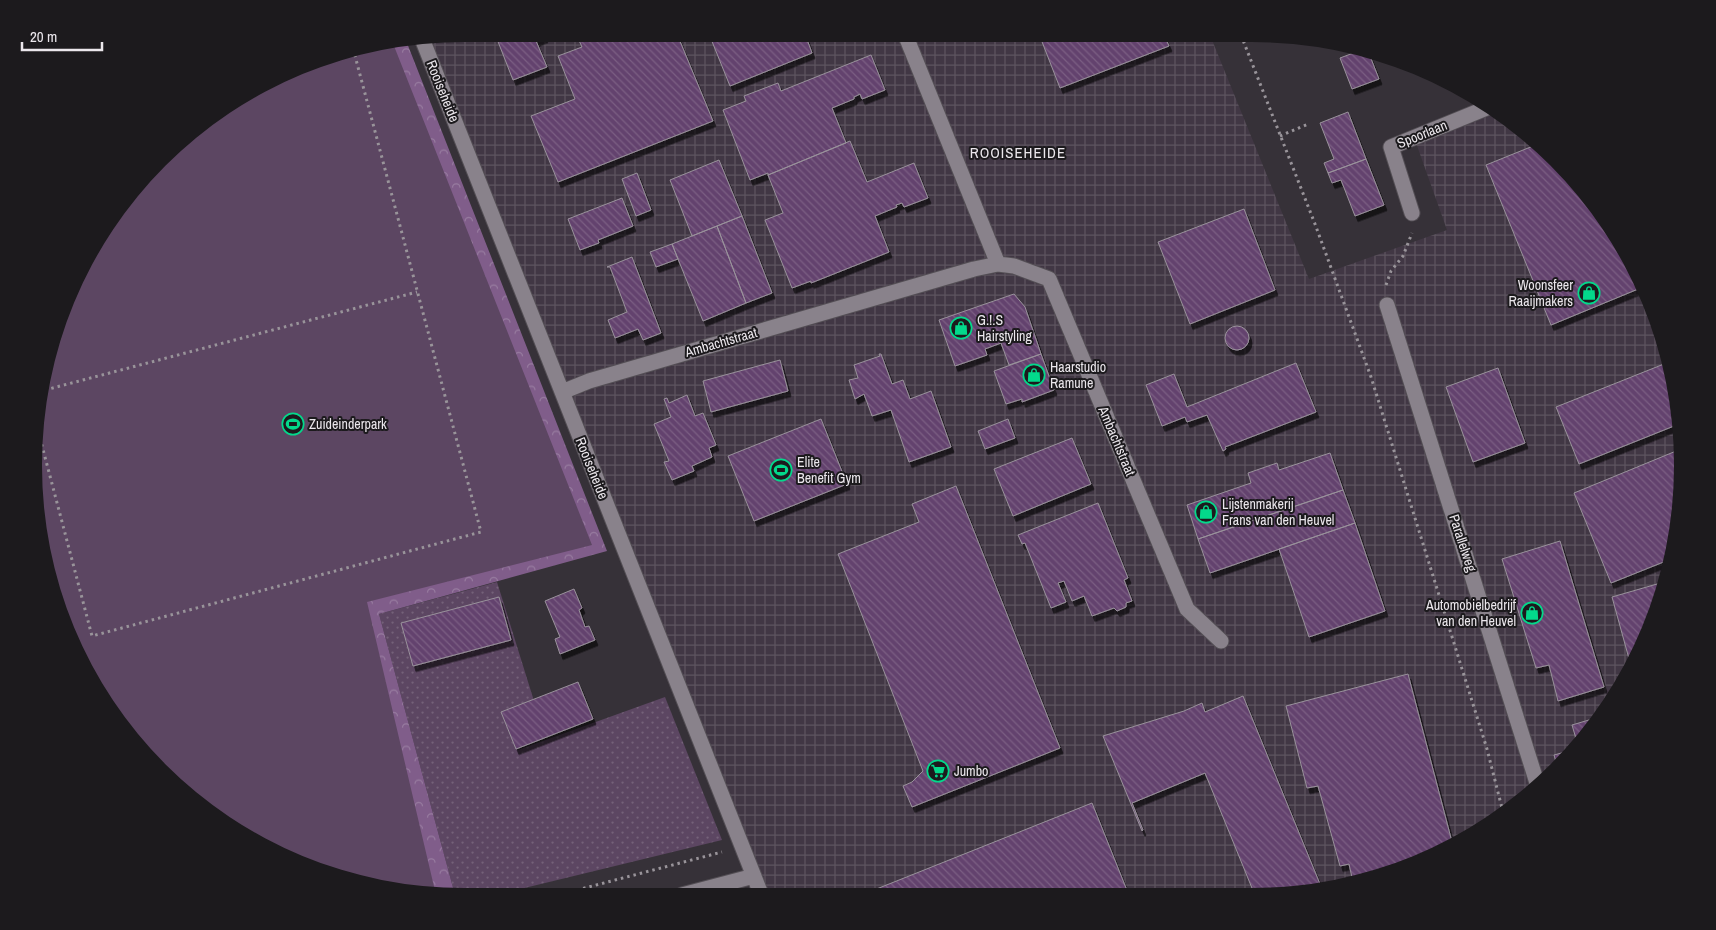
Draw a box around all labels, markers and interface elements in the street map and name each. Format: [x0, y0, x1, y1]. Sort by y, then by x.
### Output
scale bar [22, 20, 102, 52]
text: 20 m [30, 26, 57, 47]
street label: Rooiseheide [422, 57, 464, 125]
street label: Spoorlaan [1394, 116, 1450, 152]
district label: ROOISEHEIDE [970, 142, 1066, 163]
place label: Woonsfeer Raaijmakers [1509, 276, 1573, 310]
shop icon: Woonsfeer Raaijmakers [1577, 281, 1601, 305]
place label: G.!.S Hairstyling [977, 311, 1032, 345]
shop icon: G.!.S Hairstyling [949, 316, 973, 340]
street label: Ambachtstraat [682, 323, 759, 361]
place label: Haarstudio Ramune [1050, 358, 1106, 392]
shop icon: Haarstudio Ramune [1022, 363, 1046, 387]
street label: Ambachtstraat [1094, 402, 1140, 479]
sports icon: Zuideinderpark [281, 412, 305, 436]
place label: Zuideinderpark [309, 415, 387, 433]
street label: Rooiseheide [571, 434, 613, 502]
place label: Elite Benefit Gym [797, 453, 861, 487]
sports icon: Elite Benefit Gym [769, 458, 793, 482]
place label: Lijstenmakerij Frans van den Heuvel [1222, 495, 1334, 529]
shop icon: Lijstenmakerij Frans van den Heuvel [1194, 500, 1218, 524]
street label: Parallelweg [1445, 512, 1481, 575]
place label: Automobielbedrijf van den Heuvel [1425, 596, 1517, 630]
shop icon: Automobielbedrijf van den Heuvel [1520, 601, 1544, 625]
supermarket icon: Jumbo [926, 759, 950, 783]
place label: Jumbo [954, 762, 988, 780]

